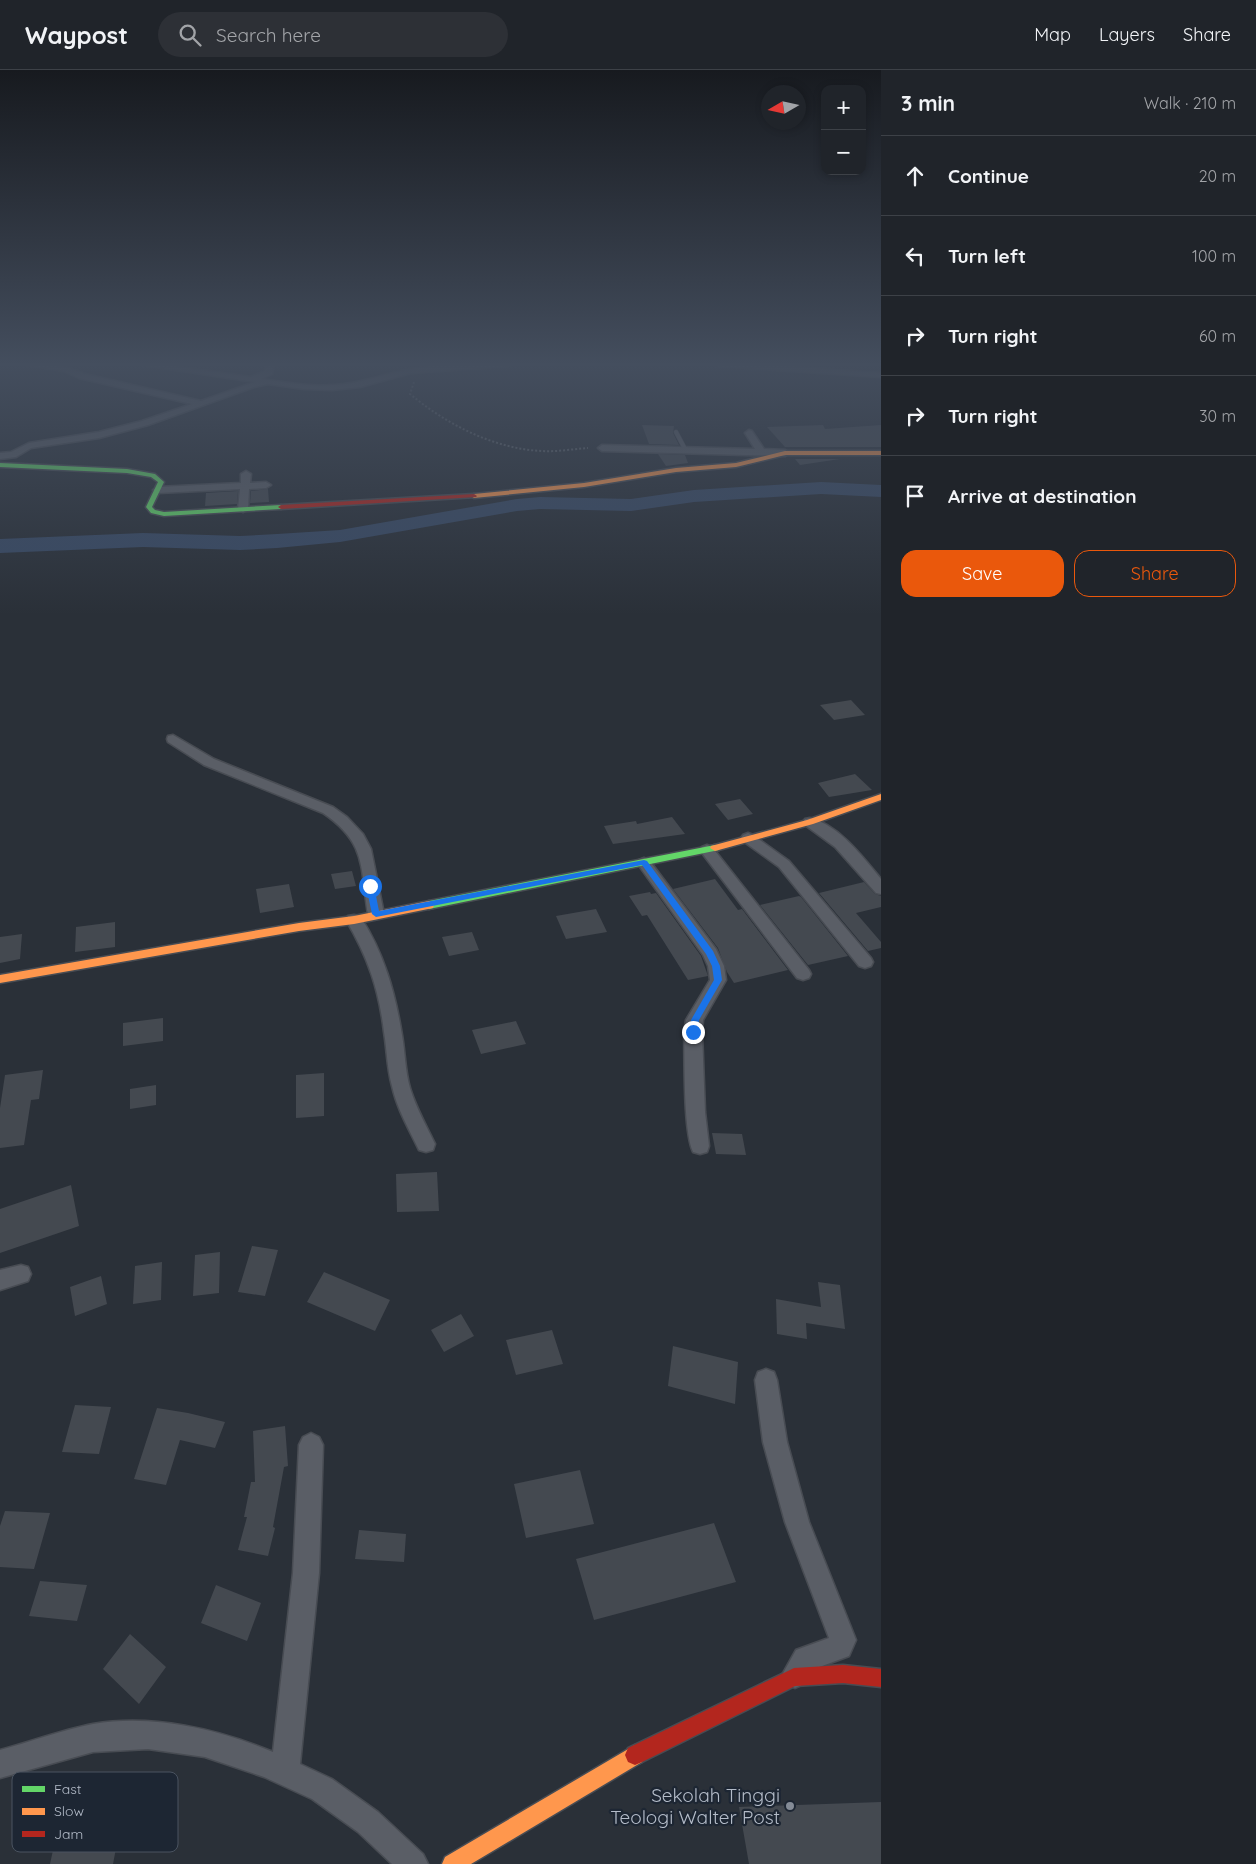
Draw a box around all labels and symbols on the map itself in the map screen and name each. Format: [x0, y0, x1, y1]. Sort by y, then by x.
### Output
north arrow [761, 85, 806, 130]
route start [359, 875, 382, 898]
route end [682, 1021, 705, 1044]
legend [12, 1772, 178, 1852]
text: Fast [54, 1780, 82, 1798]
place label: Sekolah Tinggi Teologi Walter Post [610, 1783, 780, 1829]
marker: Sekolah Tinggi Teologi Walter Post [784, 1800, 796, 1812]
text: Slow [54, 1802, 84, 1820]
text: Jam [54, 1825, 83, 1843]

